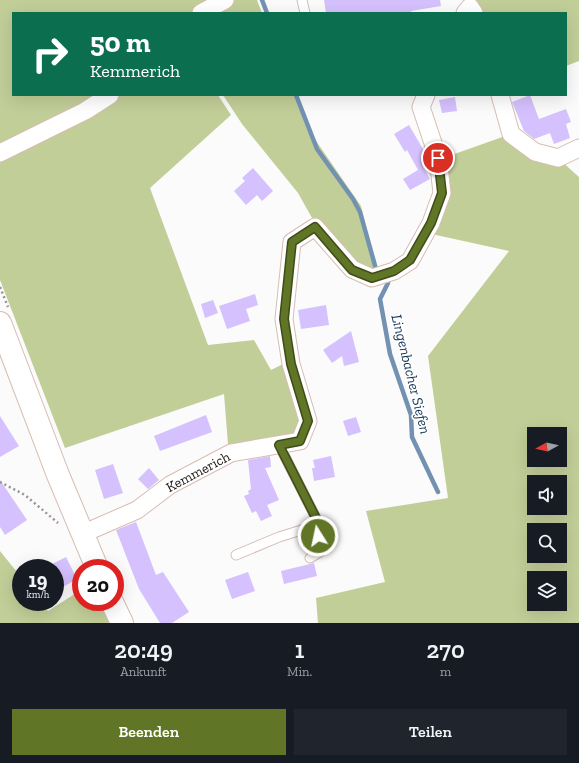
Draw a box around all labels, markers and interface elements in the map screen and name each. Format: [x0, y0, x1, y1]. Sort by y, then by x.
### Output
text: 50 m [90, 26, 151, 59]
icon: right [24, 28, 76, 80]
text: Kemmerich [90, 60, 180, 82]
pin [421, 141, 455, 175]
icon: arrive [427, 147, 449, 169]
water label: Lingenbacher Siefen [387, 312, 435, 436]
north arrow [527, 427, 567, 467]
map controls [527, 427, 567, 611]
street label: Kemmerich [163, 448, 233, 496]
button: sound [527, 475, 567, 515]
position arrow [297, 515, 339, 557]
button: search [527, 523, 567, 563]
speed limit sign: 20 [72, 559, 124, 611]
text: 19 [29, 568, 47, 592]
button: layers [527, 571, 567, 611]
text: km/h [27, 589, 49, 601]
text: 20:49 [114, 635, 173, 664]
text: 1 [295, 635, 304, 664]
text: 270 [427, 635, 465, 664]
text: Ankunft [120, 664, 167, 679]
text: Min. [287, 664, 312, 679]
text: m [440, 664, 451, 679]
button: Beenden [12, 709, 286, 755]
button: Teilen [294, 709, 567, 755]

